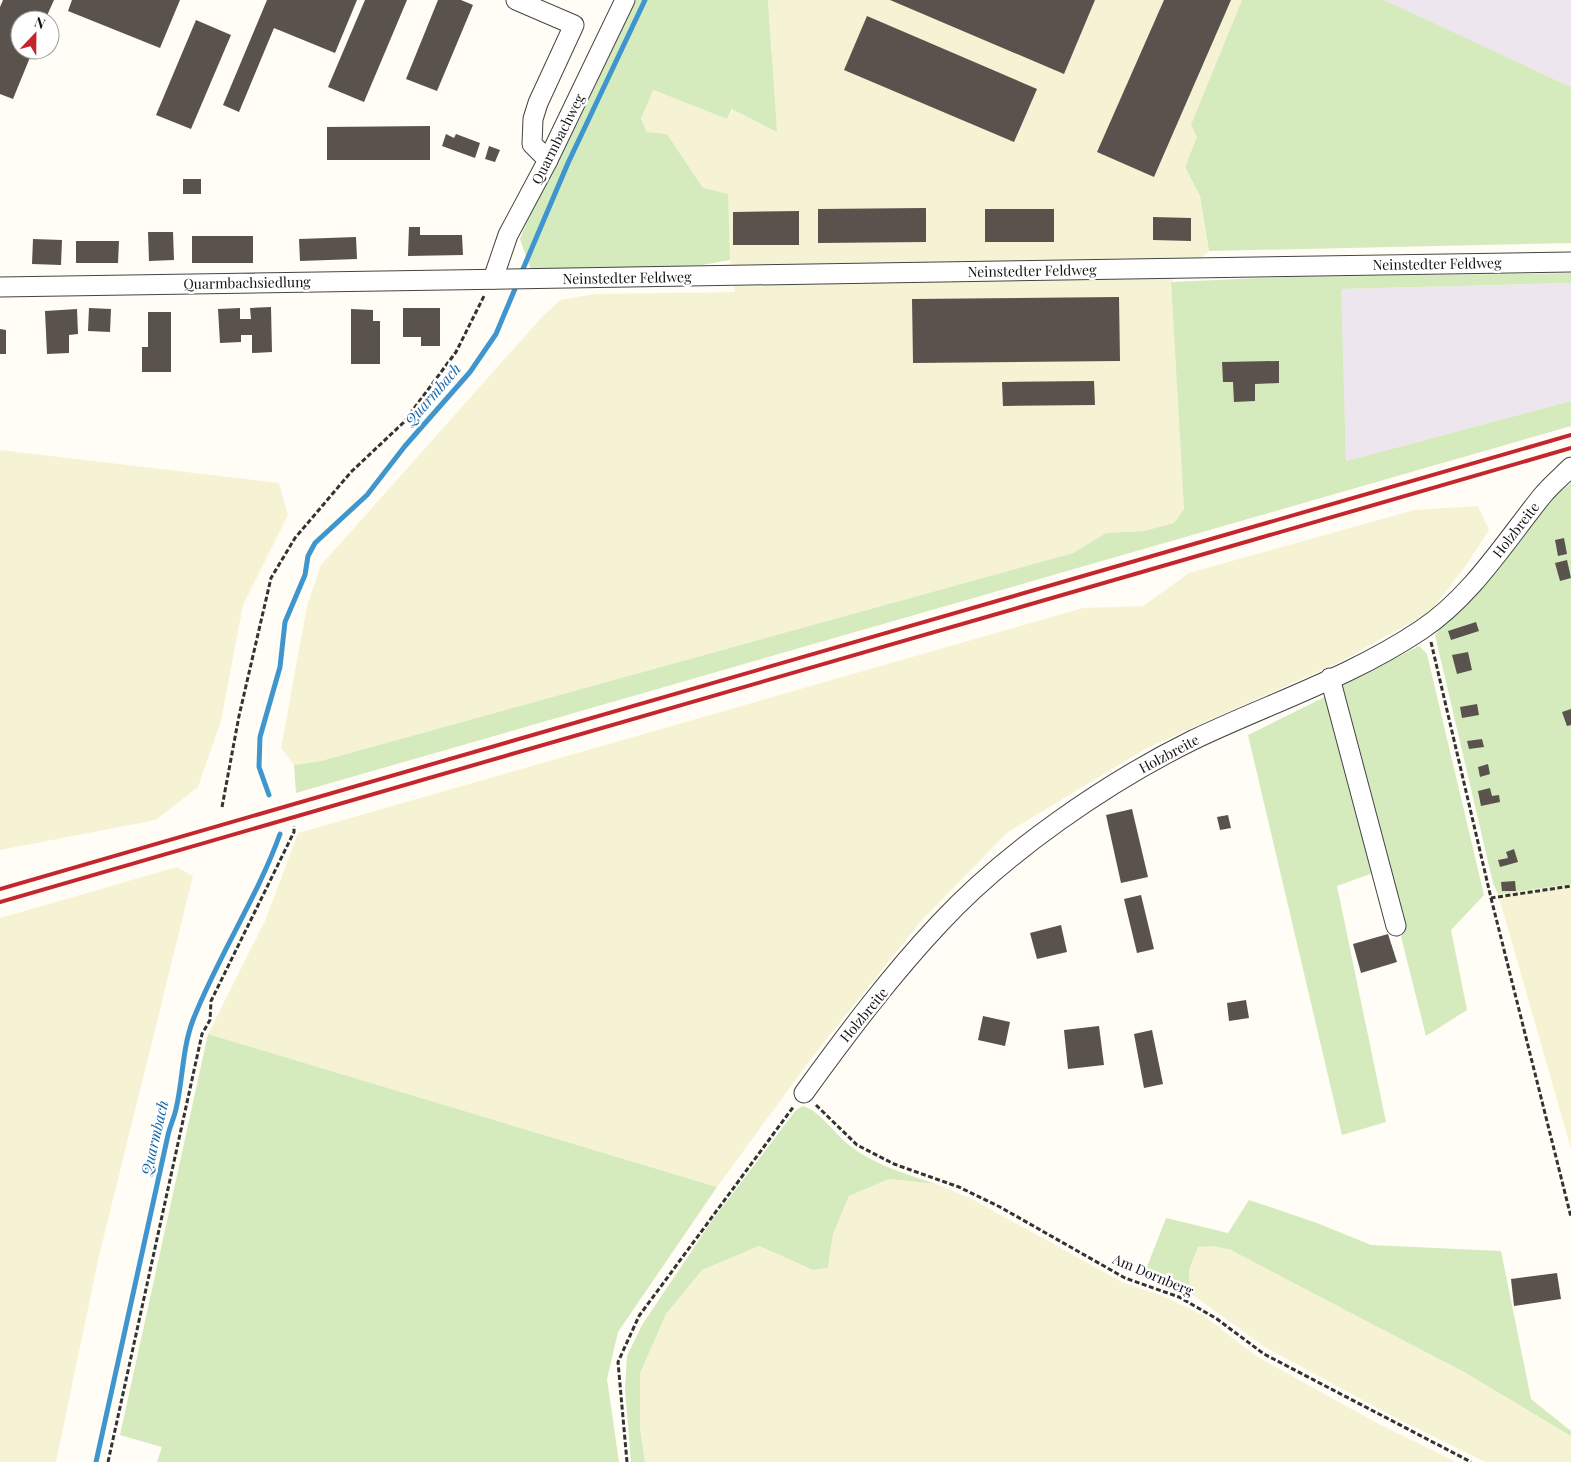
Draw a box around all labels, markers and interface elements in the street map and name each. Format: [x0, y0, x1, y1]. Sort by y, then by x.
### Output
north arrow [10, 10, 60, 60]
text: N [32, 12, 48, 33]
street label: Quarmbachweg [527, 90, 589, 187]
street label: Neinstedter Feldweg [1372, 253, 1502, 274]
street label: Neinstedter Feldweg [967, 260, 1097, 281]
street label: Neinstedter Feldweg [562, 267, 692, 288]
street label: Quarmbachsiedlung [183, 272, 311, 293]
water label: Quarmbach [399, 359, 465, 431]
street label: Holzbreite [1488, 498, 1543, 561]
street label: Holzbreite [1135, 730, 1202, 777]
street label: Holzbreite [835, 983, 892, 1046]
water label: Quarmbach [135, 1098, 172, 1178]
street label: Am Dornberg [1109, 1249, 1197, 1300]

